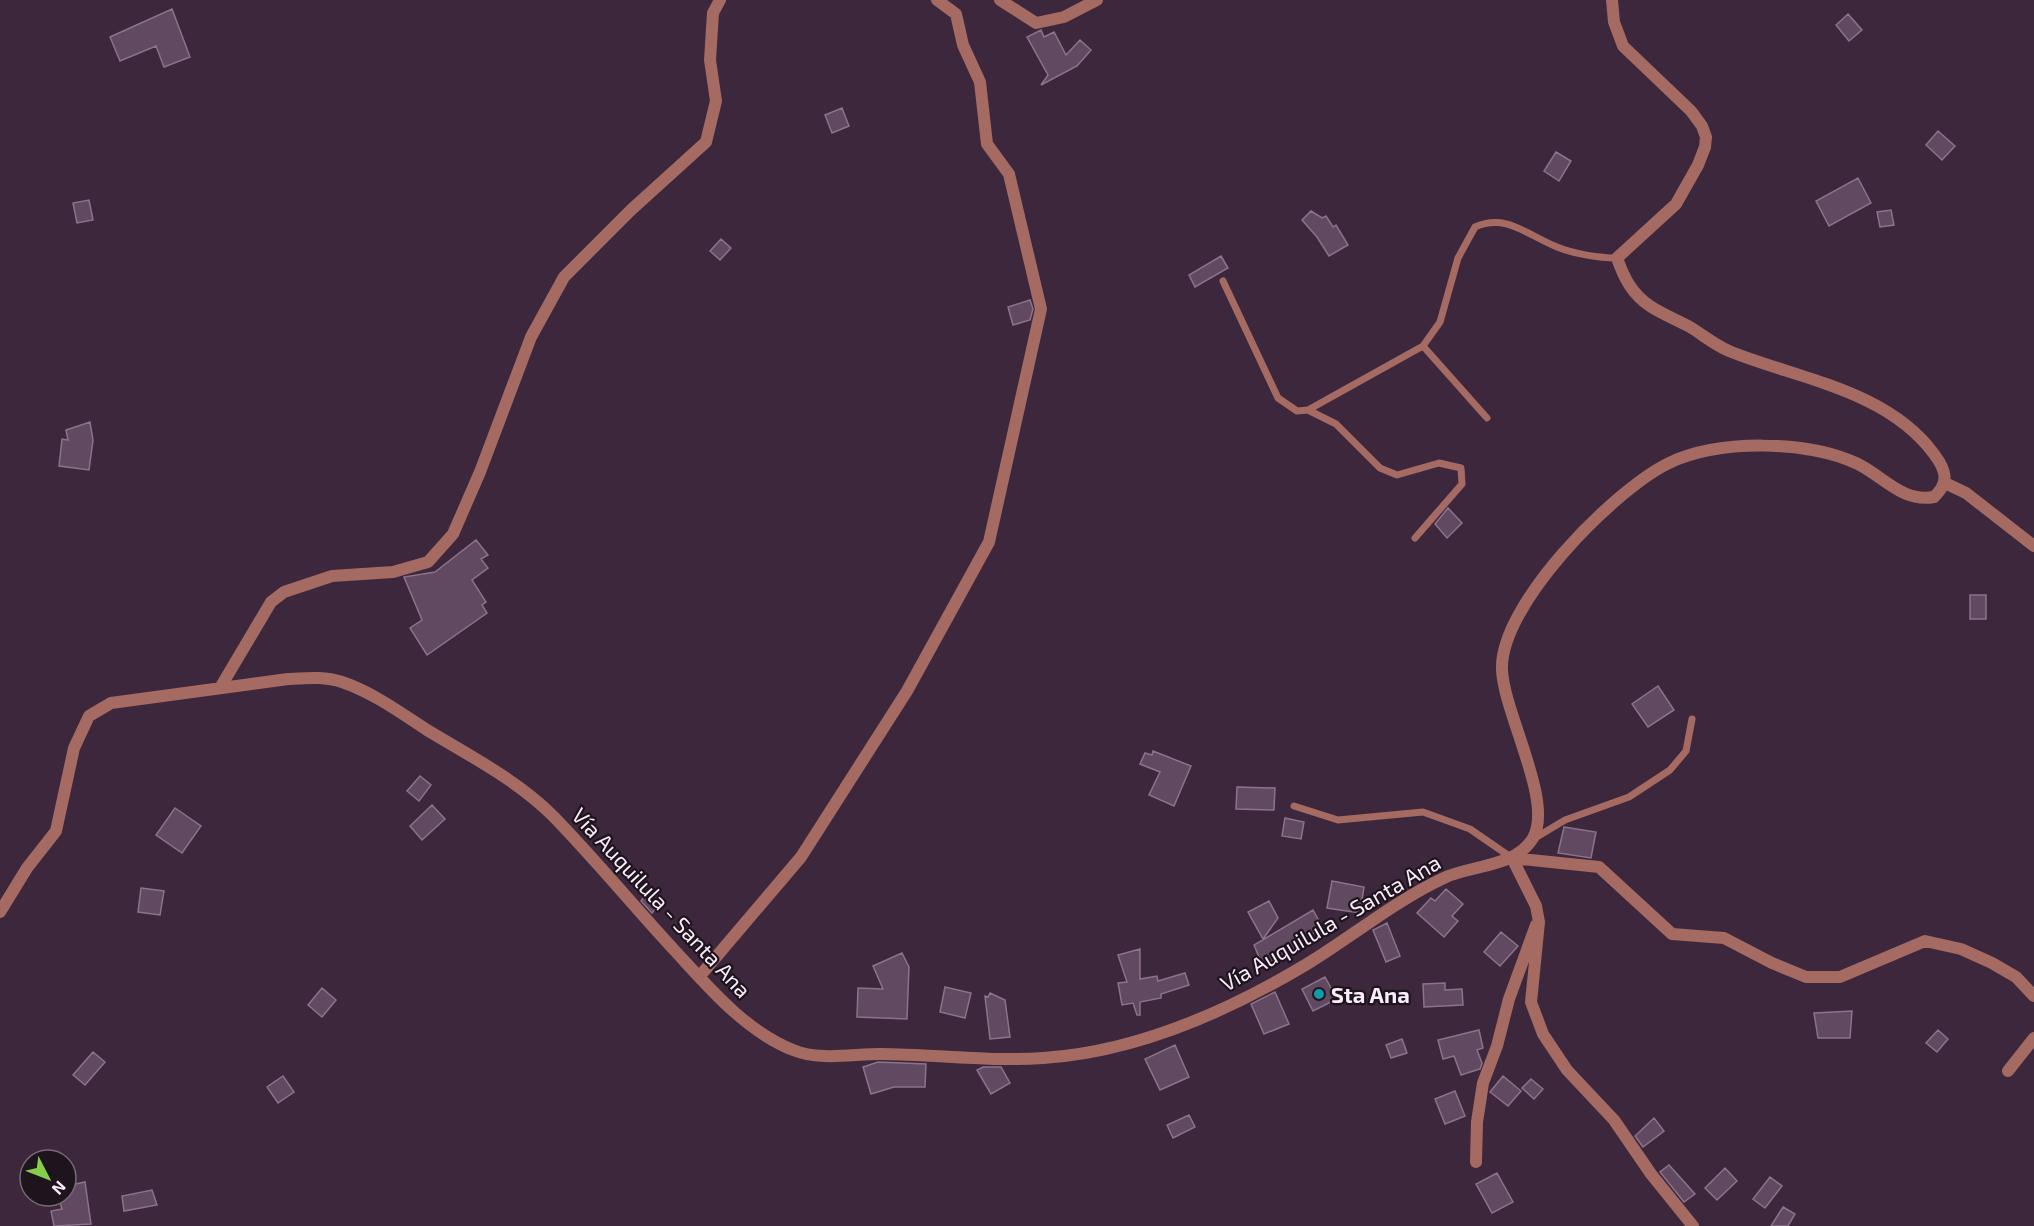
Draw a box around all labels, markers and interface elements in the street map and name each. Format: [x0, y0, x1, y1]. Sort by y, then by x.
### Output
street label: Vía Auquilula - Santa Ana [567, 802, 757, 1002]
street label: Vía Auquilula - Santa Ana [1215, 848, 1445, 996]
place label: Sta Ana [1331, 981, 1410, 1007]
marker: Sta Ana [1312, 987, 1326, 1001]
north arrow [18, 1148, 78, 1208]
text: N [49, 1178, 70, 1199]

